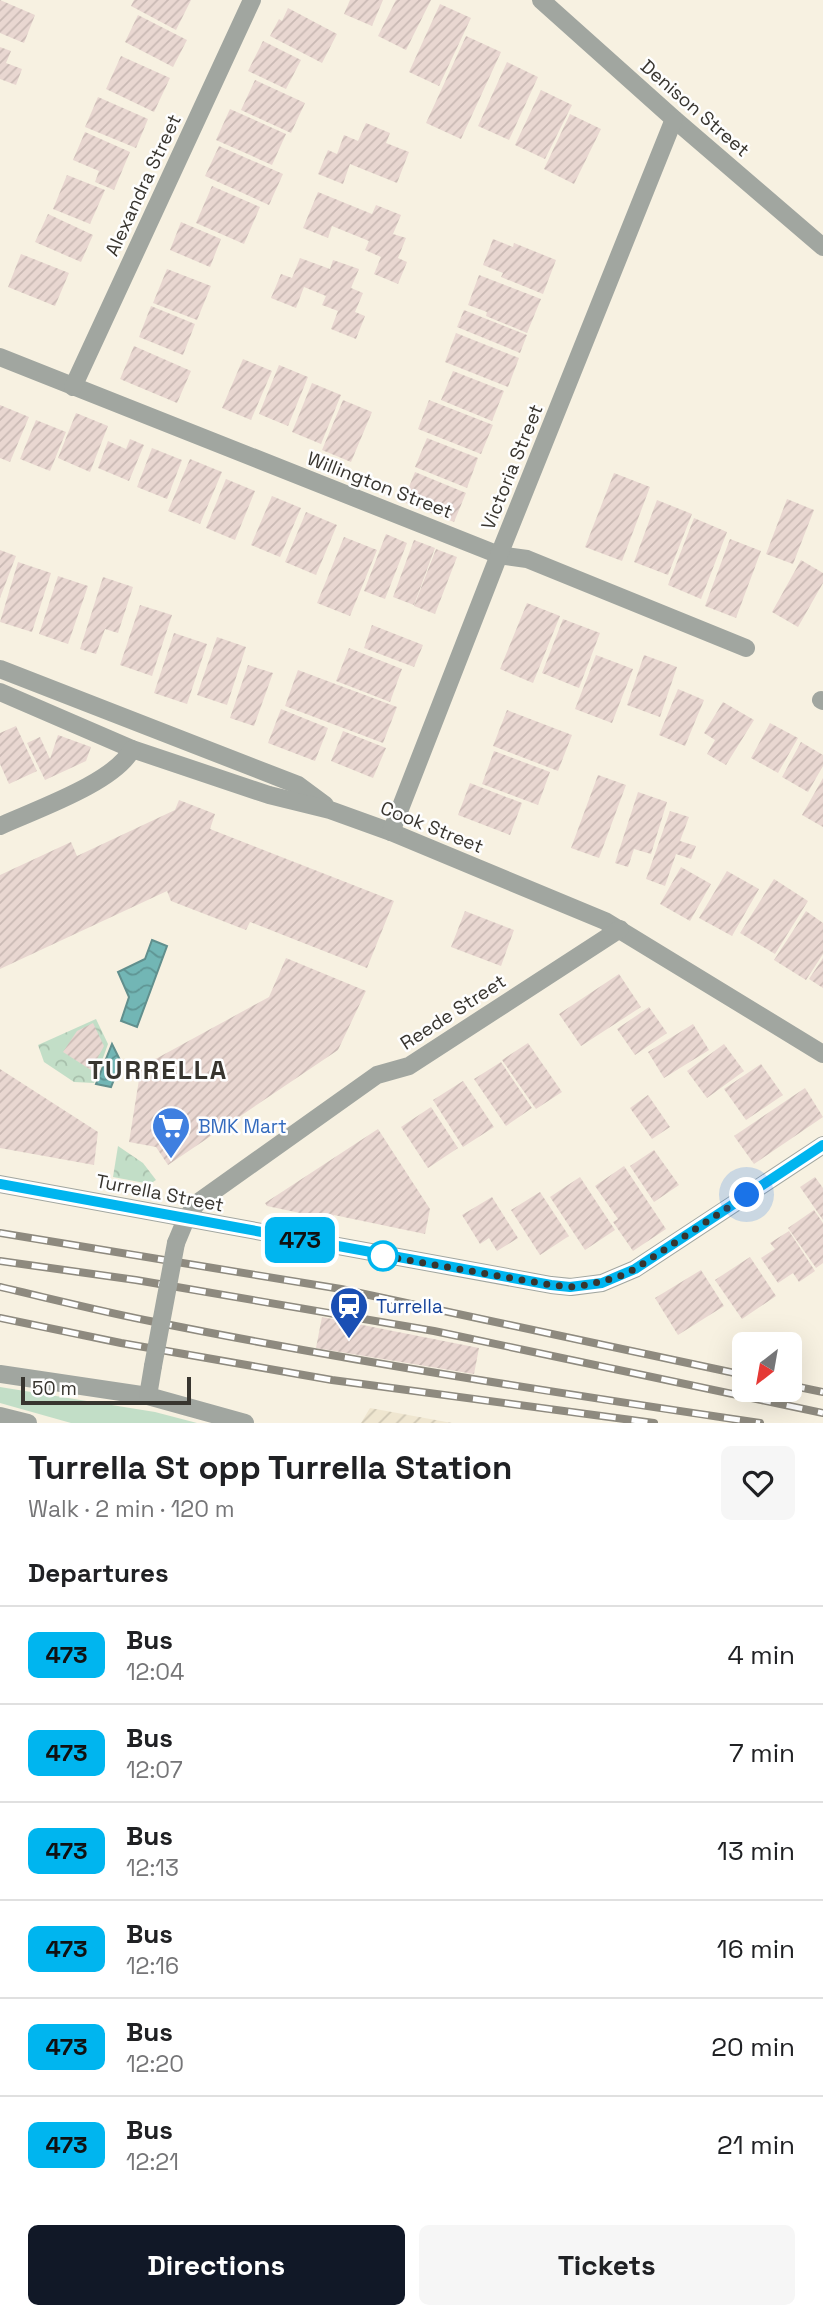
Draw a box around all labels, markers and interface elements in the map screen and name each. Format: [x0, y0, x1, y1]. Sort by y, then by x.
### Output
street label: Denison Street [635, 54, 755, 162]
street label: Alexandra Street [99, 110, 187, 260]
street label: Victoria Street [475, 401, 549, 533]
street label: Willington Street [304, 446, 456, 524]
street label: Cook Street [377, 795, 487, 859]
street label: Reede Street [395, 969, 511, 1055]
district label: TURRELLA [88, 1053, 228, 1087]
supermarket icon: BMK Mart [150, 1105, 192, 1160]
place label: BMK Mart [198, 1114, 287, 1139]
street label: Turrella Street [94, 1168, 226, 1218]
your location [729, 1177, 764, 1212]
line badge: 473 [260, 1217, 340, 1263]
text: 473 [279, 1224, 321, 1255]
unlabelled marker [368, 1241, 398, 1271]
station icon: Turrella [328, 1285, 370, 1340]
place label: Turrella [376, 1294, 443, 1319]
north arrow [732, 1332, 802, 1402]
map controls [732, 1332, 802, 1402]
scale bar [21, 1374, 191, 1406]
text: 50 m [32, 1376, 77, 1401]
button: heart [721, 1446, 795, 1520]
text: Turrella St opp Turrella Station [28, 1447, 512, 1489]
text: Walk · 2 min · 120 m [28, 1494, 235, 1524]
text: Departures [28, 1556, 169, 1590]
text: Bus [126, 1623, 173, 1657]
text: 4 min [727, 1638, 795, 1672]
text: 473 [45, 1639, 88, 1670]
text: 12:04 [126, 1657, 184, 1687]
text: Bus [126, 1721, 173, 1755]
text: 7 min [729, 1736, 795, 1770]
text: 473 [45, 1737, 88, 1768]
text: 12:07 [126, 1755, 183, 1785]
text: Bus [126, 1819, 173, 1853]
text: 13 min [717, 1834, 795, 1868]
text: 473 [45, 1835, 88, 1866]
text: 12:13 [126, 1853, 179, 1883]
text: Bus [126, 1917, 173, 1951]
text: 16 min [717, 1932, 795, 1966]
text: 473 [45, 1933, 88, 1964]
text: 12:16 [126, 1951, 179, 1981]
text: Bus [126, 2015, 173, 2049]
text: 20 min [711, 2030, 795, 2064]
text: 473 [45, 2031, 88, 2062]
text: 12:20 [126, 2049, 184, 2079]
text: Bus [126, 2113, 173, 2147]
text: 21 min [717, 2128, 795, 2162]
text: 473 [45, 2129, 88, 2160]
text: 12:21 [126, 2147, 179, 2177]
button: Directions [28, 2225, 405, 2305]
button: Tickets [419, 2225, 795, 2305]

